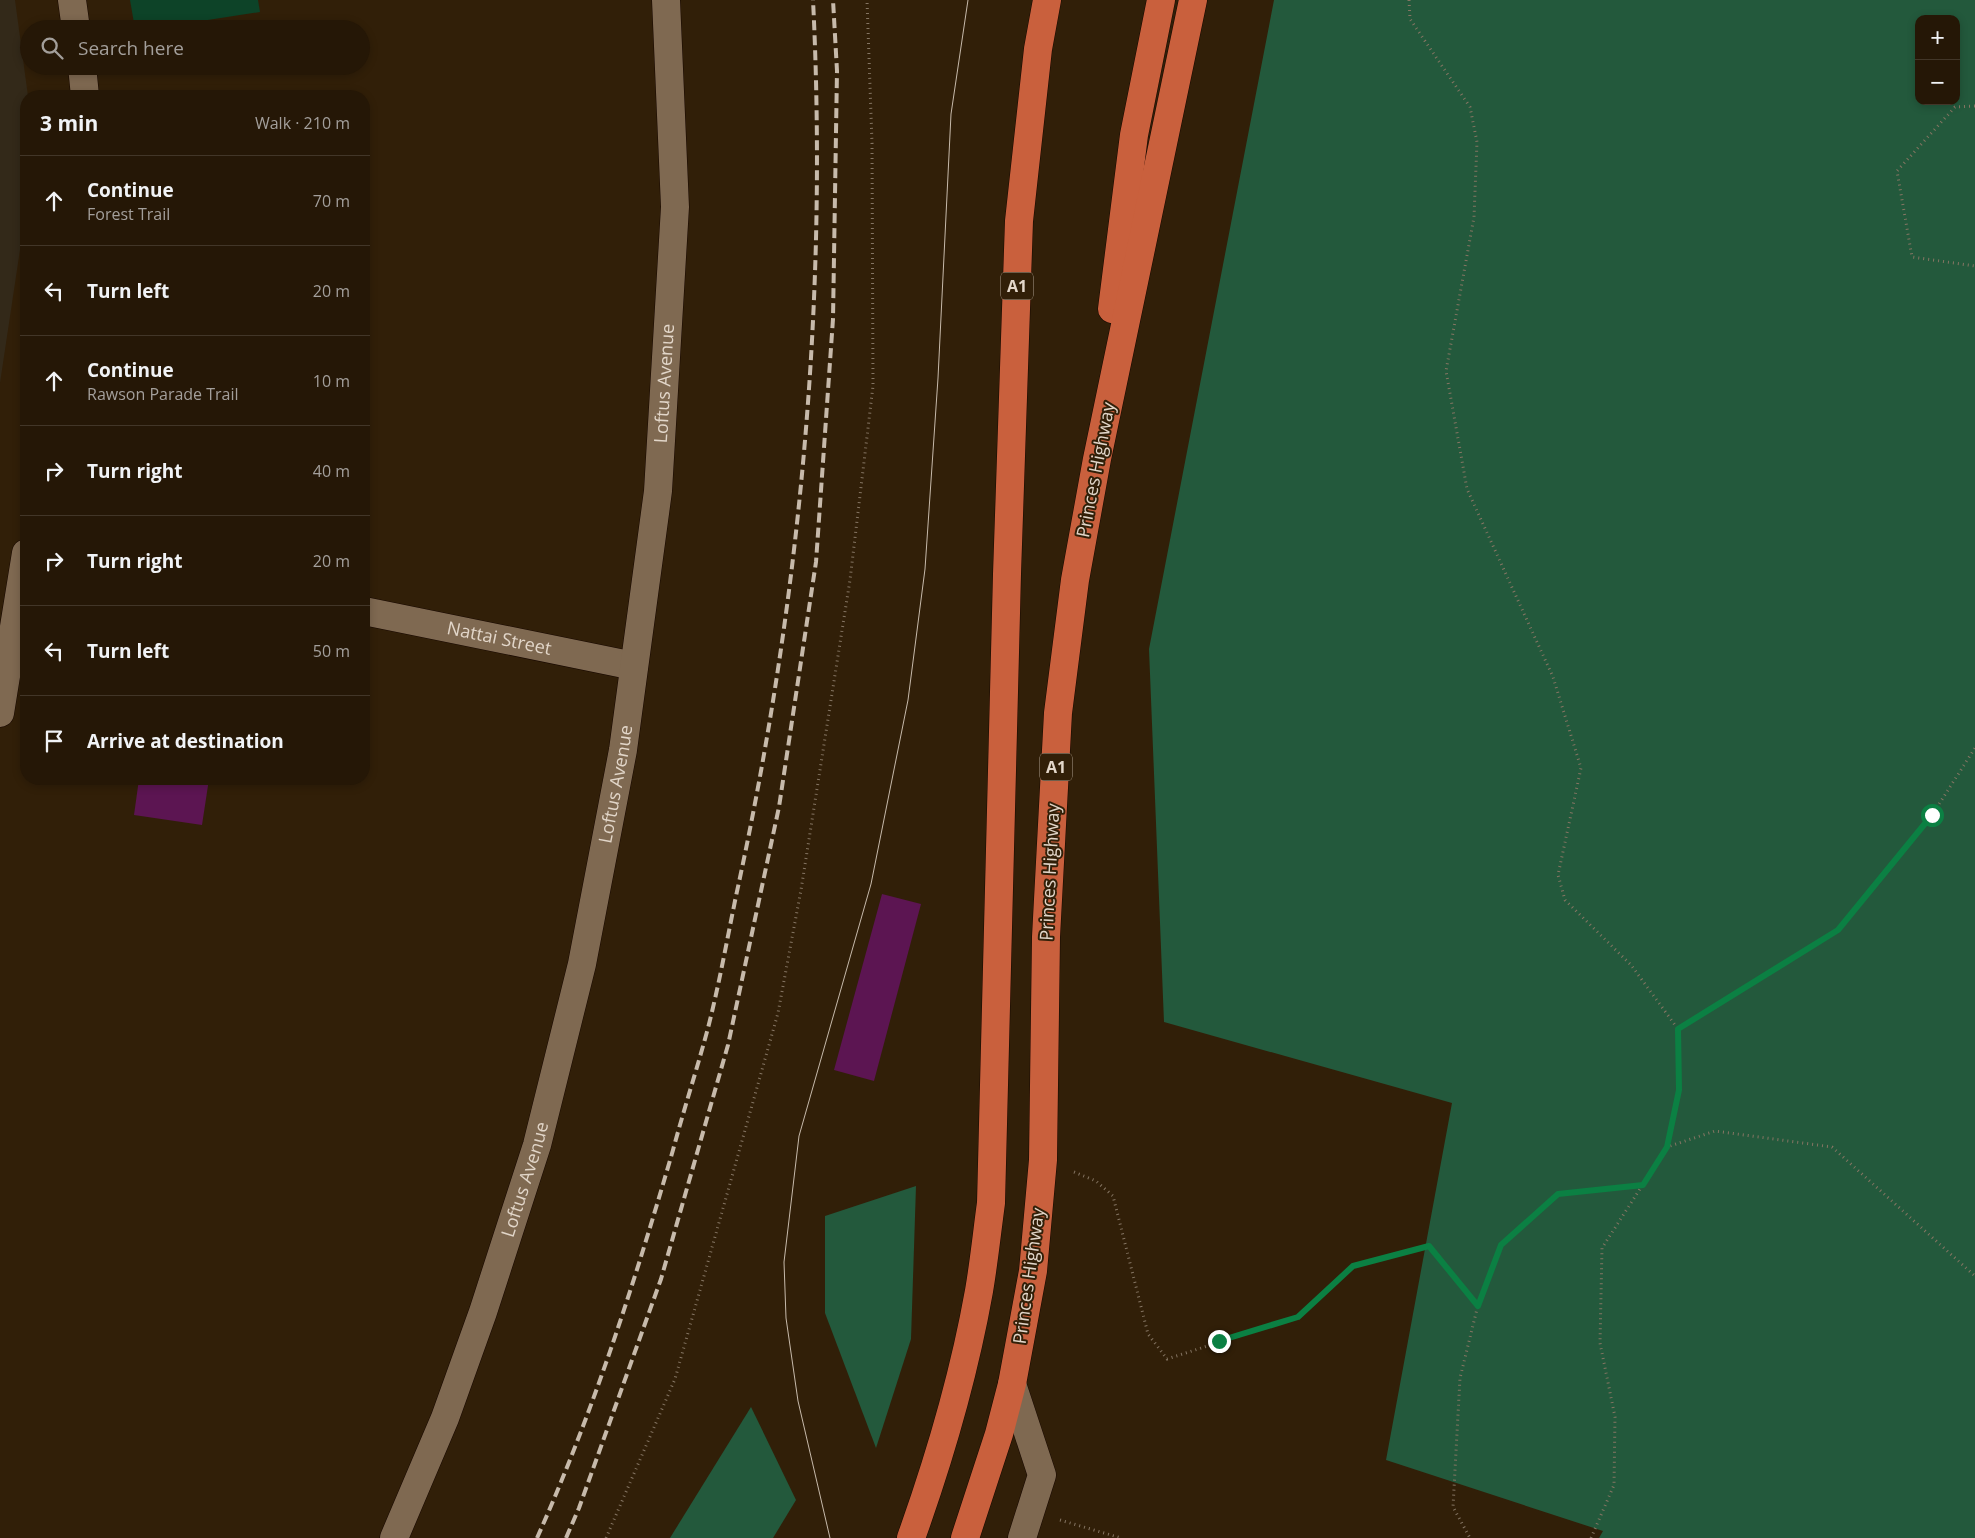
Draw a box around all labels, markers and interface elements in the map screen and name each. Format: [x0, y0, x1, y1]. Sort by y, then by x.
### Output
map controls [1915, 15, 1960, 105]
button: + [1915, 15, 1960, 60]
search box [20, 20, 370, 75]
icon: search [38, 34, 66, 62]
text: Search here [78, 35, 184, 61]
button: − [1915, 60, 1960, 105]
text: 3 min [40, 109, 98, 137]
text: Walk · 210 m [255, 112, 350, 134]
text: Continue [87, 177, 174, 203]
icon: ahead [40, 187, 68, 215]
text: 70 m [313, 190, 350, 212]
text: Forest Trail [87, 203, 170, 225]
road number: A1 [1001, 272, 1033, 300]
icon: left [40, 277, 68, 305]
text: Turn left [87, 278, 169, 304]
text: 20 m [313, 280, 350, 302]
street label: Loftus Avenue [648, 323, 679, 444]
text: Continue [87, 357, 174, 383]
icon: ahead [40, 367, 68, 395]
text: 10 m [313, 370, 350, 392]
text: Rawson Parade Trail [87, 383, 239, 405]
street label: Princes Highway [1070, 399, 1120, 540]
icon: right [40, 457, 68, 485]
text: Turn right [87, 458, 182, 484]
text: 40 m [313, 460, 350, 482]
icon: right [40, 547, 68, 575]
text: Turn right [87, 548, 182, 574]
text: 20 m [313, 550, 350, 572]
street label: Nattai Street [445, 615, 554, 660]
icon: left [40, 637, 68, 665]
text: Turn left [87, 638, 169, 664]
text: 50 m [313, 640, 350, 662]
street label: Loftus Avenue [592, 724, 637, 845]
icon: arrive [40, 727, 68, 755]
text: Arrive at destination [87, 728, 284, 754]
road number: A1 [1040, 754, 1072, 780]
street label: Princes Highway [1033, 802, 1065, 941]
route start [1921, 804, 1944, 827]
street label: Loftus Avenue [495, 1119, 553, 1240]
street label: Princes Highway [1007, 1205, 1050, 1346]
route end [1208, 1330, 1231, 1353]

